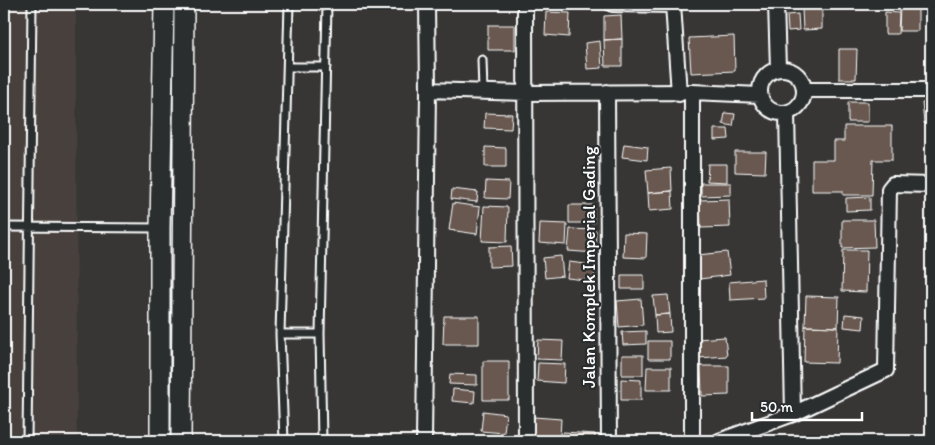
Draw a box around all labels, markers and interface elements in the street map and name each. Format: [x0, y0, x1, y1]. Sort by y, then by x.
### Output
street label: Jalan Komplek Imperial Gading [578, 145, 600, 388]
scale bar [752, 390, 862, 422]
text: 50 m [760, 398, 793, 416]

